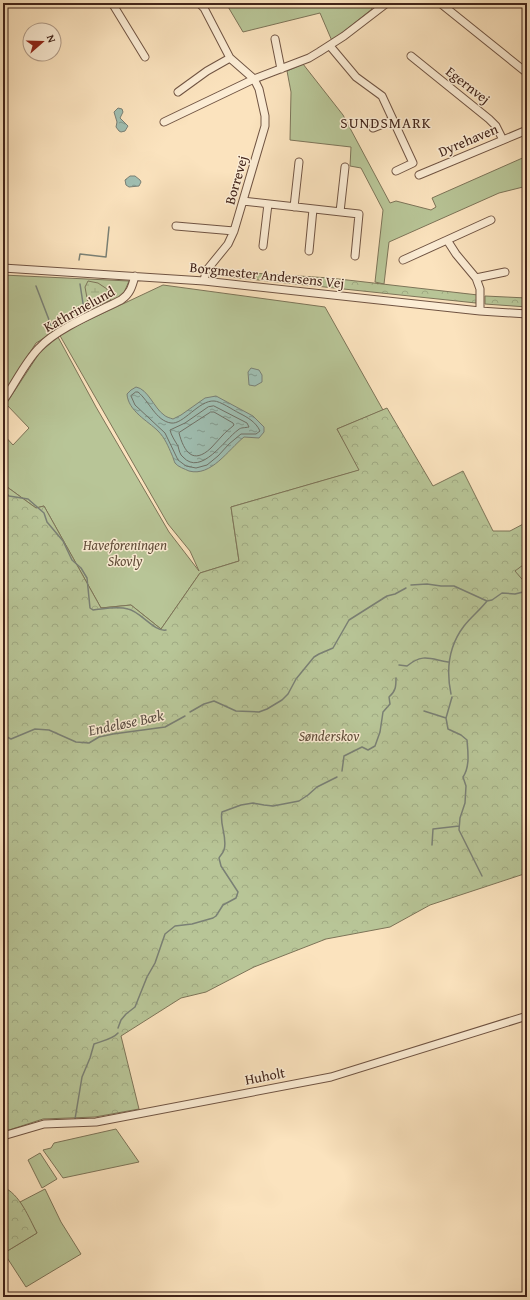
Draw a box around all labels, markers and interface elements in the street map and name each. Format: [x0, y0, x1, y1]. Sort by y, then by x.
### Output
north arrow [22, 22, 62, 62]
text: N [43, 32, 60, 45]
street label: Egernvej [442, 61, 494, 109]
district label: SUNDSMARK [340, 112, 432, 133]
street label: Dyrehaven [435, 118, 501, 162]
street label: Borrevej [220, 153, 252, 207]
street label: Borgmester Andersens Vej [189, 257, 345, 293]
street label: Kathrinelund [40, 281, 119, 337]
park label: Haveforeningen Skovly [82, 535, 167, 571]
water label: Endeløse Bæk [85, 704, 166, 741]
park label: Sønderskov [299, 726, 360, 746]
street label: Huholt [243, 1062, 287, 1090]

